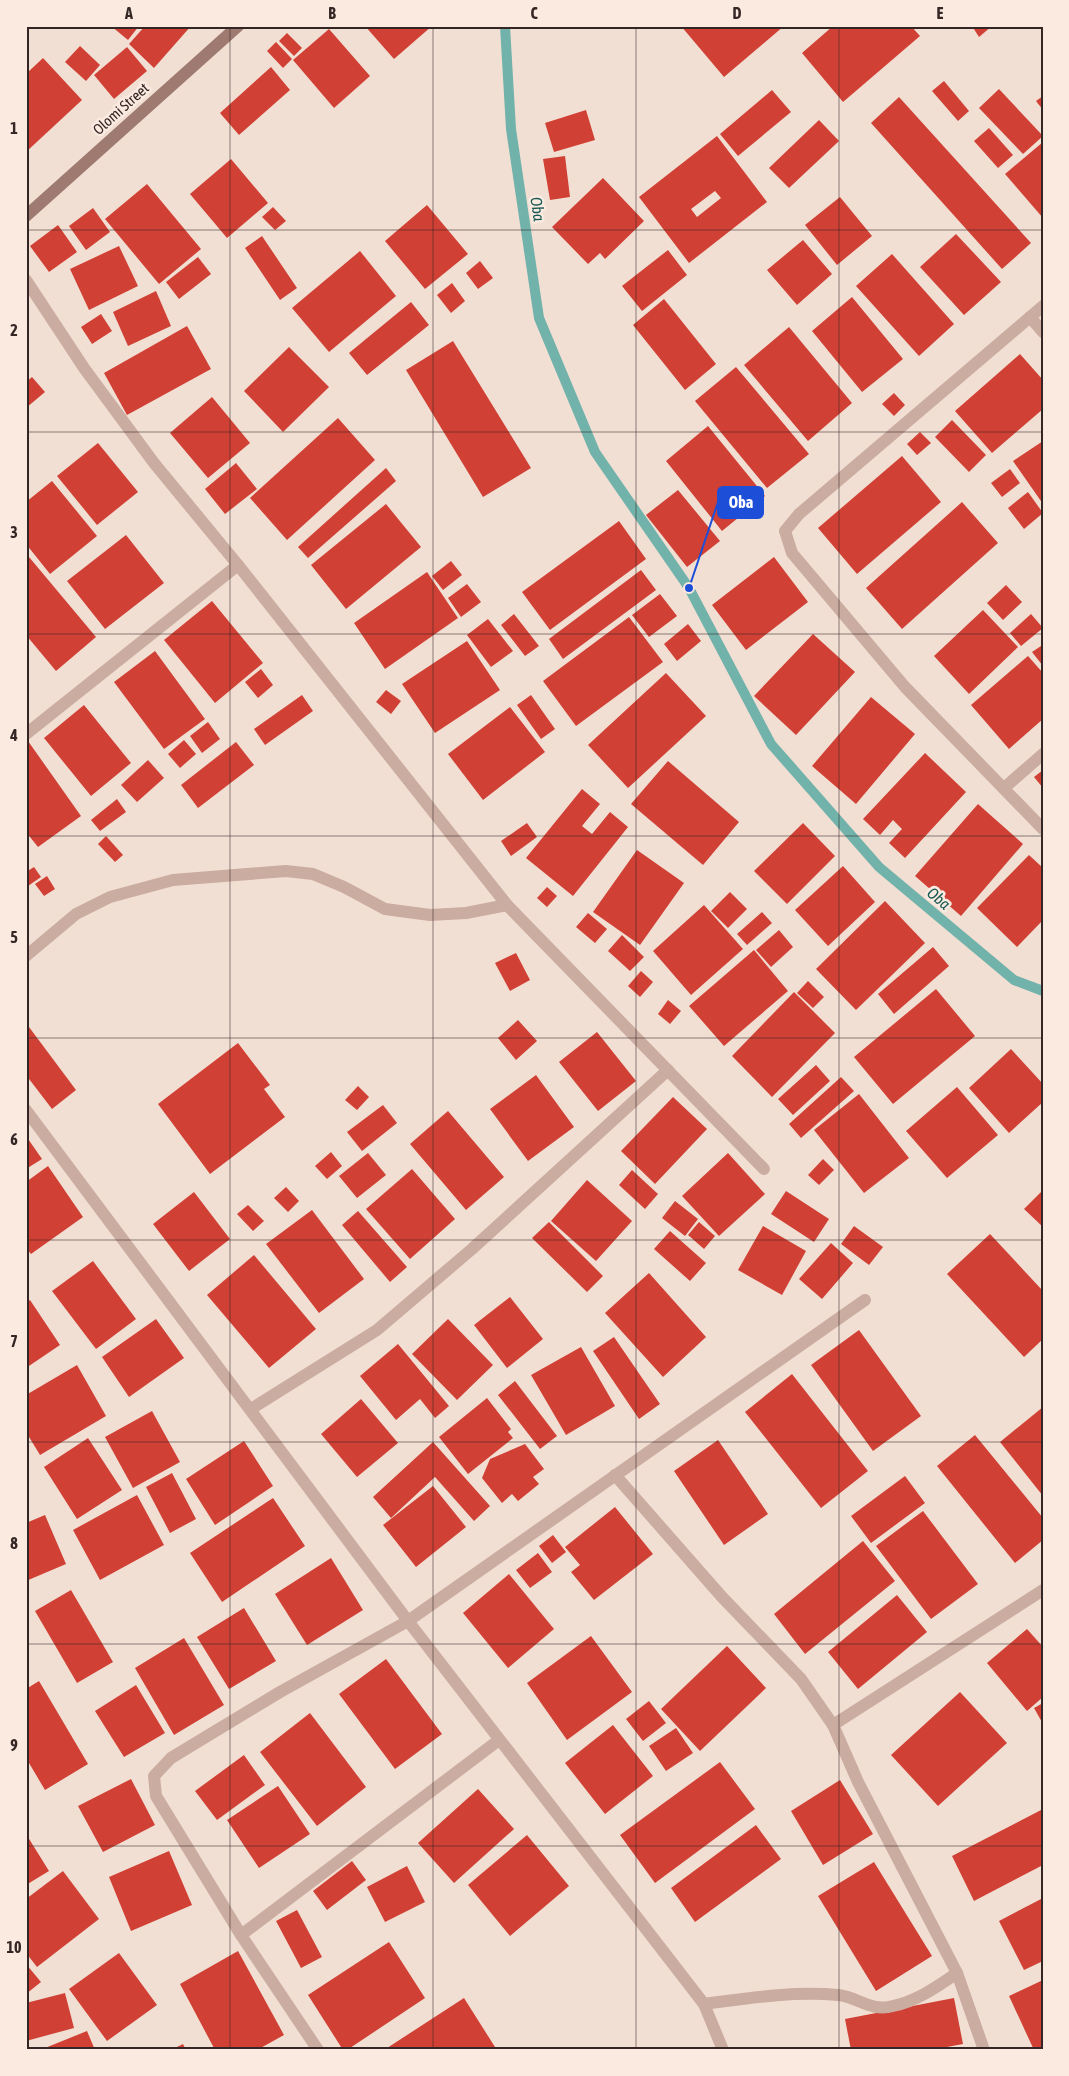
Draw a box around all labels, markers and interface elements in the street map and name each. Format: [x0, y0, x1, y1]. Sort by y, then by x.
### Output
text: A [124, 4, 133, 22]
text: B [328, 4, 336, 22]
text: C [530, 4, 538, 22]
text: D [733, 4, 742, 22]
text: E [937, 4, 944, 22]
street label: Olomi Street [89, 79, 152, 138]
text: 1 [10, 119, 18, 137]
water label: Oba [527, 196, 549, 223]
text: 2 [10, 321, 18, 339]
callout: Oba [718, 487, 763, 518]
text: Oba [729, 493, 753, 511]
text: 3 [10, 523, 18, 541]
text: 4 [9, 726, 18, 744]
water label: Oba [924, 883, 955, 913]
text: 5 [10, 928, 18, 946]
text: 6 [10, 1130, 18, 1148]
text: 7 [10, 1332, 18, 1350]
text: 8 [10, 1534, 18, 1552]
text: 9 [10, 1736, 18, 1754]
text: 10 [6, 1938, 22, 1956]

